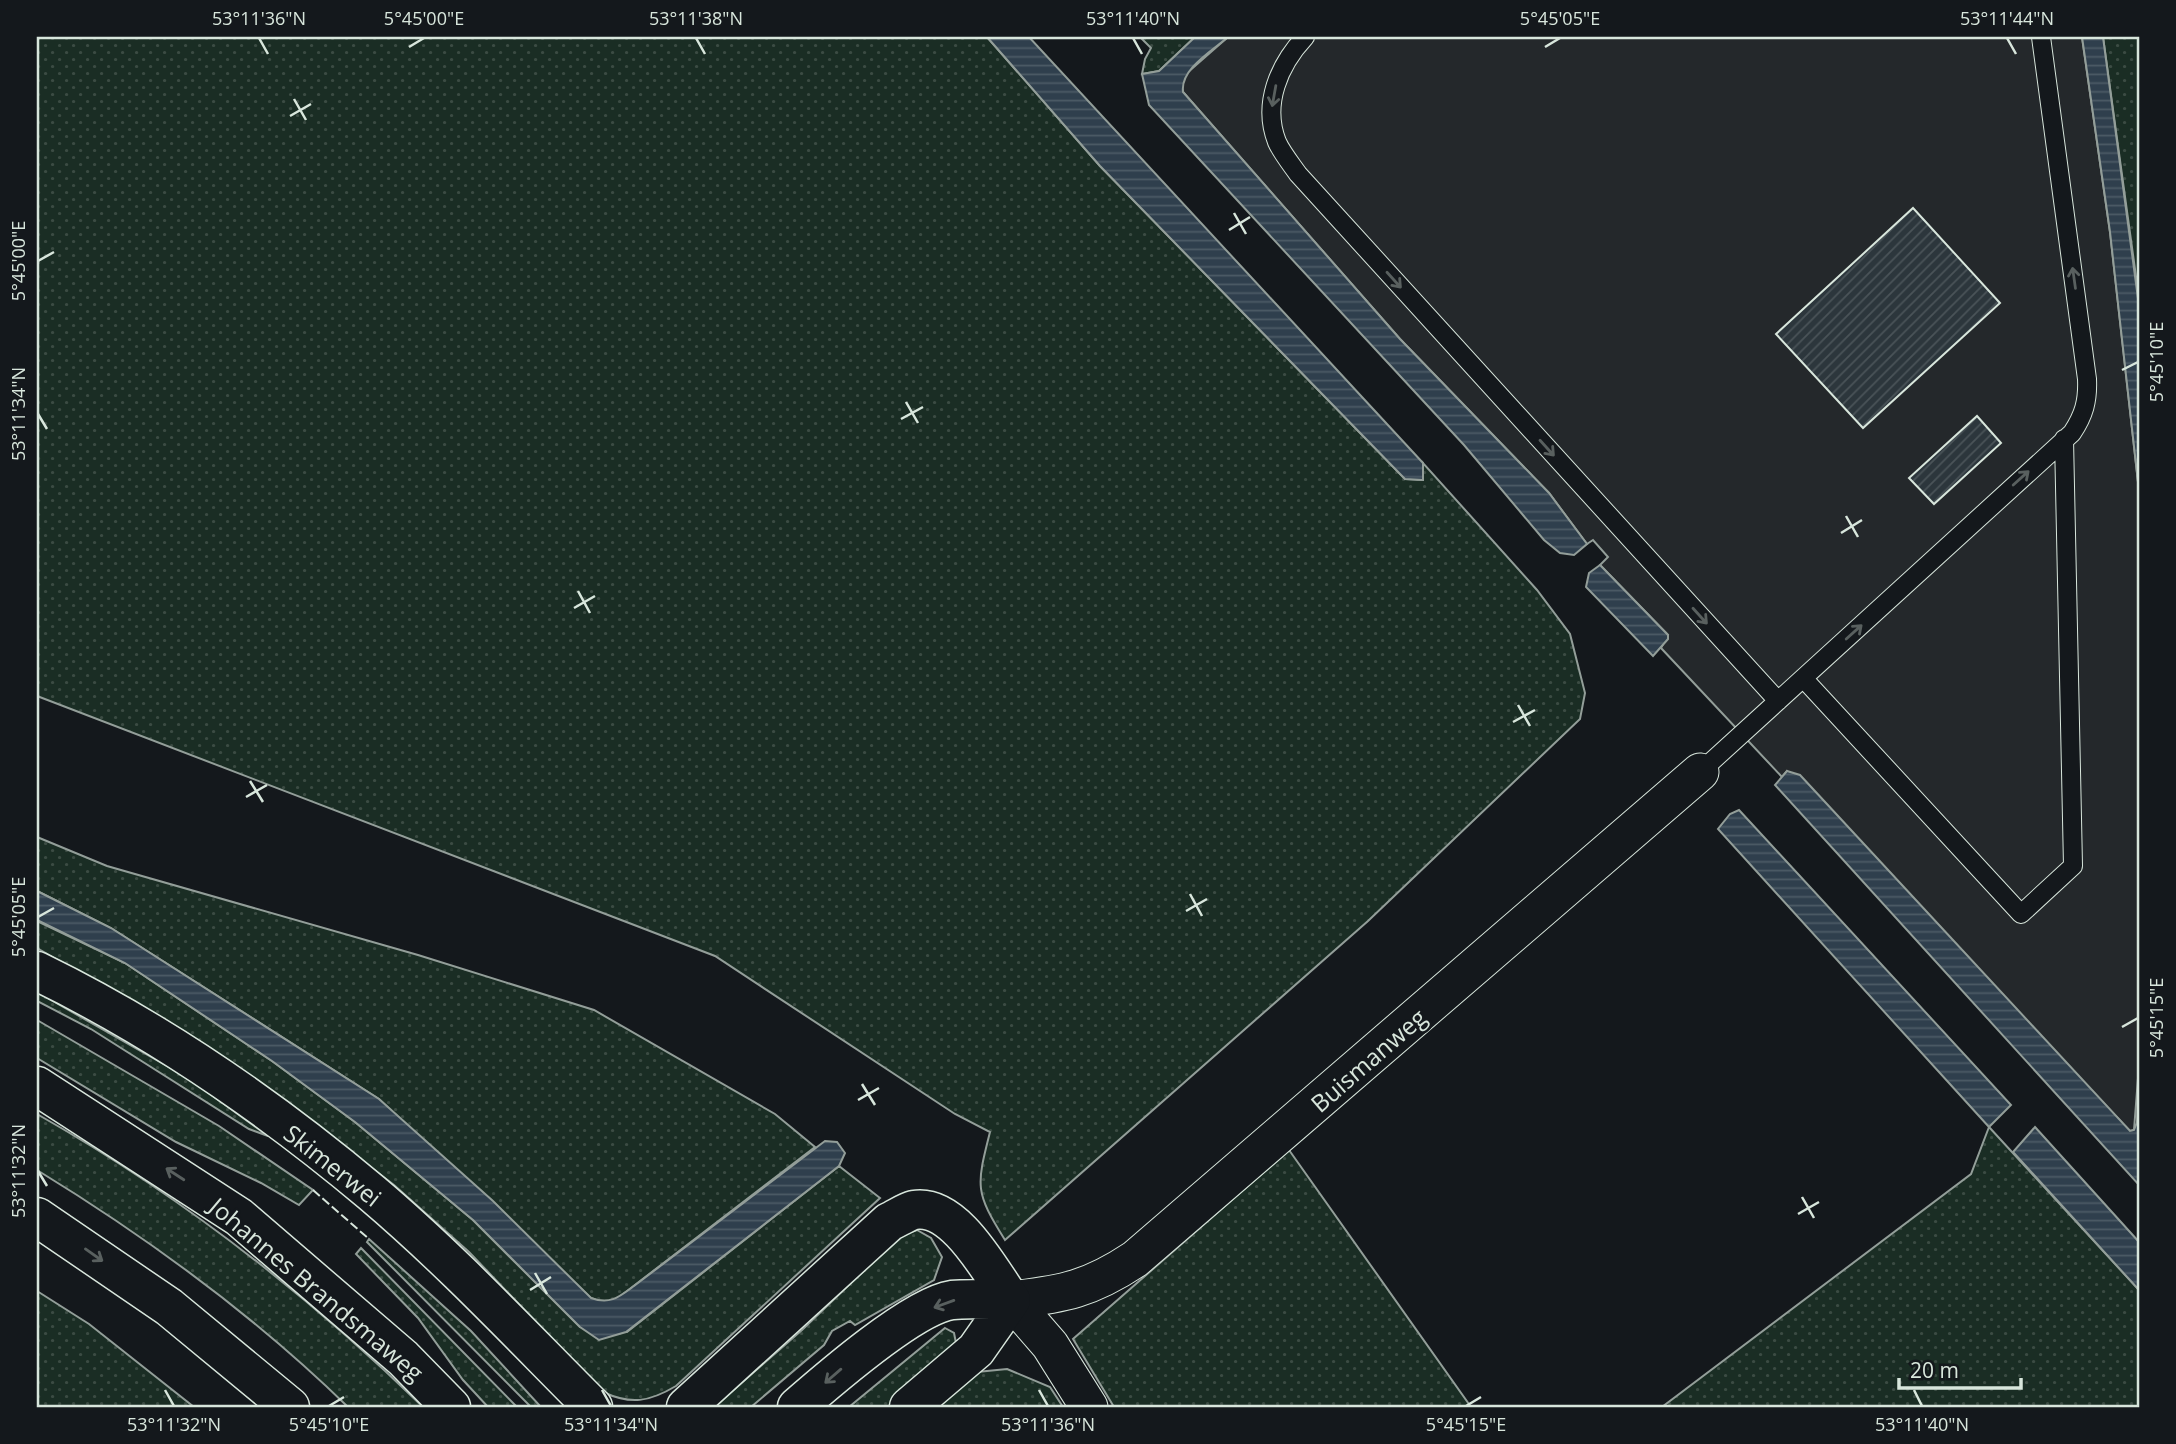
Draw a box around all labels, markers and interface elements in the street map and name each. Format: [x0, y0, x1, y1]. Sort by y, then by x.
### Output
text: 53°11'36"N [212, 6, 306, 30]
text: 5°45'00"E [384, 6, 464, 30]
text: 53°11'38"N [649, 6, 743, 30]
text: 53°11'40"N [1086, 6, 1180, 30]
text: 5°45'05"E [1520, 6, 1600, 30]
text: 53°11'44"N [1960, 6, 2054, 30]
one-way arrow [1267, 84, 1280, 107]
text: 5°45'00"E [6, 221, 30, 301]
one-way arrow [2067, 267, 2080, 290]
one-way arrow [1385, 271, 1402, 288]
text: 5°45'10"E [2144, 322, 2168, 402]
text: 53°11'34"N [6, 367, 30, 461]
one-way arrow [1539, 439, 1555, 457]
one-way arrow [2012, 470, 2030, 486]
one-way arrow [1692, 607, 1709, 624]
one-way arrow [1845, 624, 1863, 640]
text: 5°45'05"E [6, 877, 30, 957]
text: 5°45'15"E [2144, 978, 2168, 1058]
street label: Buismanweg [1303, 1001, 1433, 1119]
street label: Skimerwei [277, 1116, 389, 1214]
text: 53°11'32"N [6, 1124, 30, 1218]
one-way arrow [166, 1167, 185, 1181]
street label: Johannes Brandsmaweg [202, 1188, 431, 1388]
one-way arrow [84, 1248, 103, 1262]
one-way arrow [934, 1299, 955, 1312]
scale bar [1899, 1346, 2022, 1390]
text: 20 m [1910, 1356, 1959, 1384]
one-way arrow [824, 1368, 842, 1384]
text: 53°11'32"N [127, 1412, 221, 1436]
text: 5°45'10"E [289, 1412, 369, 1436]
text: 53°11'34"N [564, 1412, 658, 1436]
text: 53°11'36"N [1001, 1412, 1095, 1436]
text: 5°45'15"E [1426, 1412, 1506, 1436]
text: 53°11'40"N [1875, 1412, 1969, 1436]

